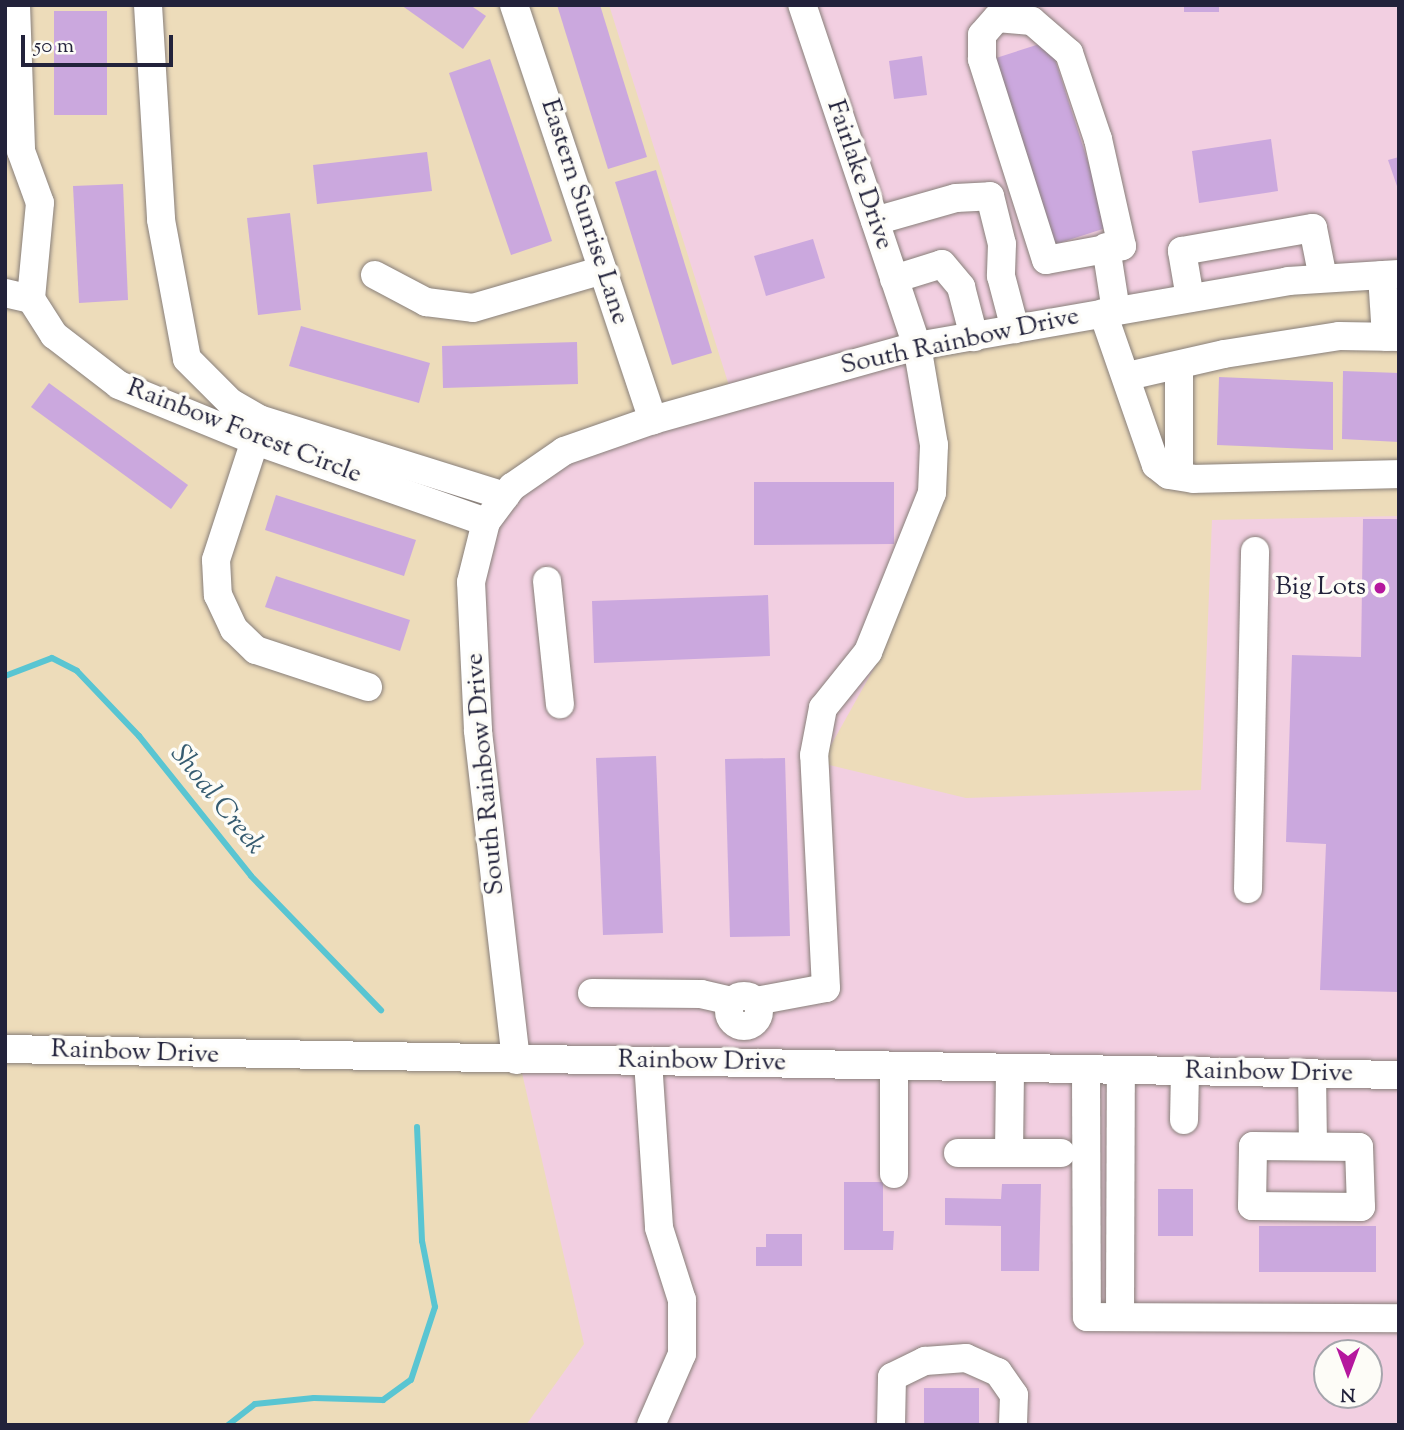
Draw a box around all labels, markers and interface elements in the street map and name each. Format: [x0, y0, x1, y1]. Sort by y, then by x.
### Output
scale bar [24, 21, 177, 65]
text: 50 m [34, 32, 74, 62]
street label: Eastern Sunrise Lane [533, 95, 635, 329]
street label: Fairlake Drive [819, 96, 899, 254]
street label: South Rainbow Drive [838, 302, 1082, 382]
street label: Rainbow Forest Circle [122, 373, 366, 491]
place label: Big Lots [1275, 572, 1366, 604]
marker: Big Lots [1372, 580, 1388, 596]
street label: South Rainbow Drive [460, 652, 512, 896]
water label: Shoal Creek [163, 738, 271, 862]
street label: Rainbow Drive [50, 1034, 220, 1072]
street label: Rainbow Drive [618, 1045, 786, 1079]
street label: Rainbow Drive [1185, 1056, 1353, 1090]
north arrow [1313, 1339, 1383, 1409]
text: N [1340, 1380, 1356, 1407]

